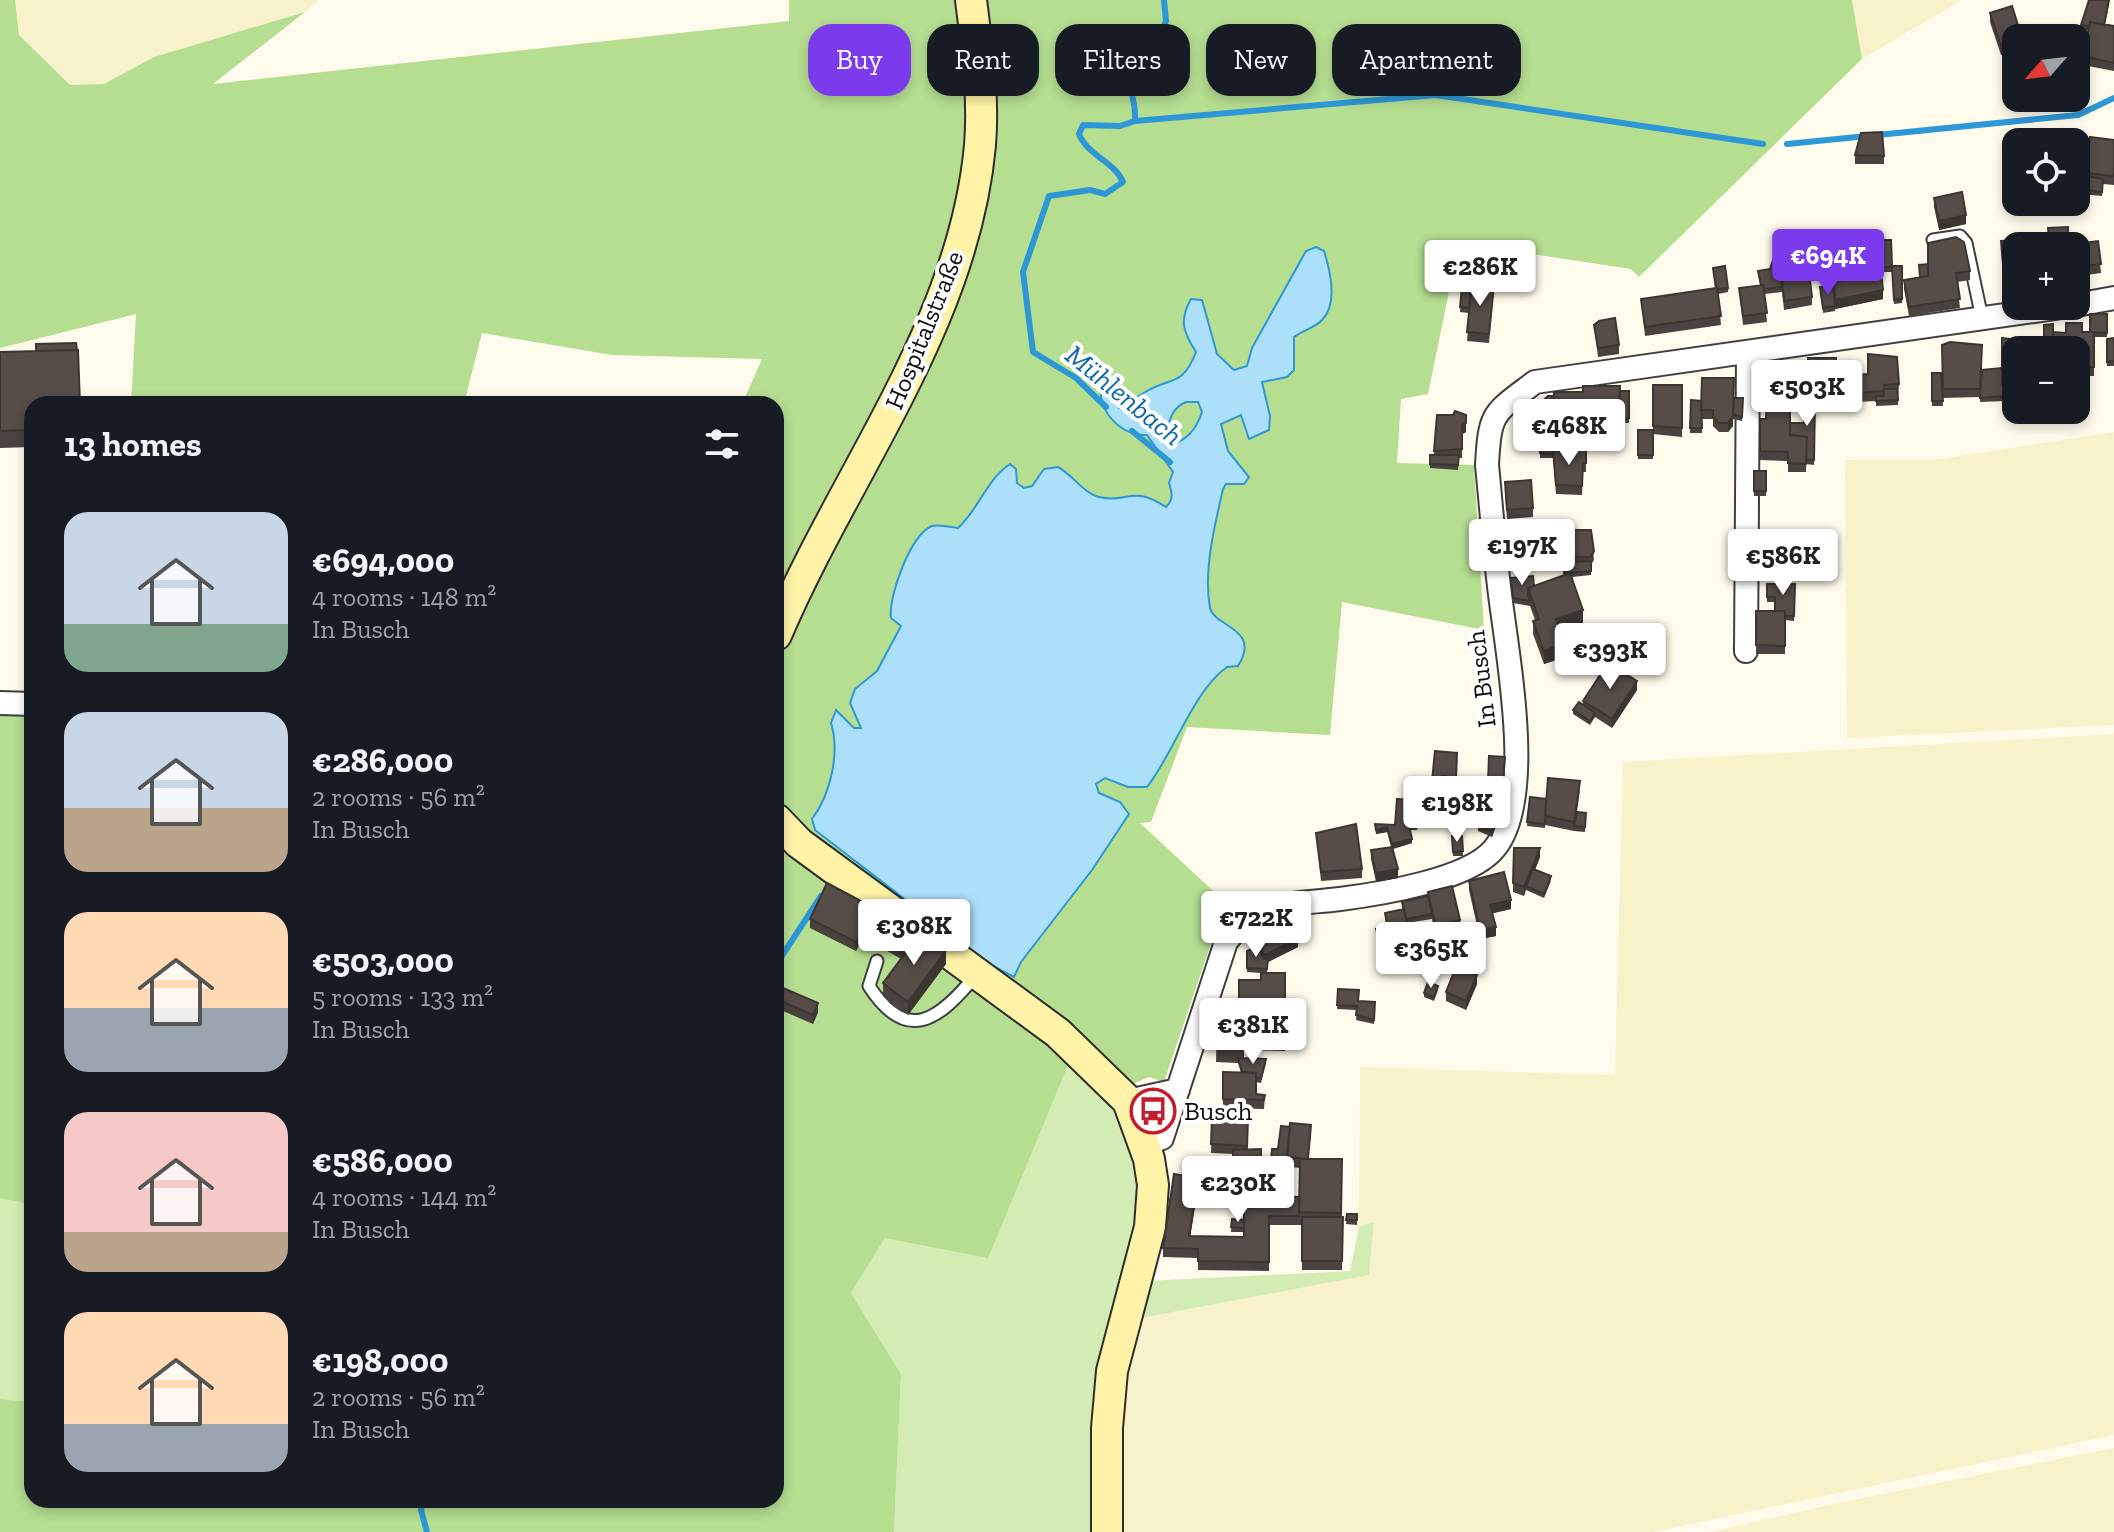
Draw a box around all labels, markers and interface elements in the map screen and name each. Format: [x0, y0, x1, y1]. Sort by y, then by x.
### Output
chip: Buy [808, 24, 911, 96]
chip: Rent [927, 24, 1039, 96]
chip: Filters [1055, 24, 1190, 96]
chip: New [1206, 24, 1316, 96]
chip: Apartment [1332, 24, 1521, 96]
north arrow [2002, 24, 2090, 112]
map controls [2002, 24, 2090, 424]
button: locate [2002, 128, 2090, 216]
pin: €694K [1772, 229, 1884, 297]
button: + [2002, 232, 2090, 320]
text: €694K [1790, 239, 1866, 271]
pin: €286K [1424, 240, 1536, 308]
street label: Hospitalstraße [878, 246, 970, 414]
text: €286K [1443, 250, 1517, 282]
button: − [2002, 336, 2090, 424]
water label: Mühlenbach [1059, 338, 1189, 452]
pin: €503K [1751, 360, 1863, 428]
text: €503K [1769, 370, 1845, 402]
pin: €468K [1513, 399, 1625, 467]
text: €468K [1531, 409, 1607, 441]
icon: filters [700, 422, 744, 466]
text: 13 homes [64, 424, 202, 465]
pin: €197K [1466, 519, 1578, 587]
text: €197K [1487, 529, 1557, 561]
pin: €586K [1727, 529, 1839, 597]
text: €586K [1746, 539, 1820, 571]
text: €694,000 [312, 540, 454, 581]
icon: home [128, 544, 224, 640]
text: 4 rooms · 148 m² [312, 581, 496, 613]
text: In Busch [312, 613, 409, 645]
pin: €393K [1554, 623, 1666, 691]
street label: In Busch [1459, 628, 1503, 729]
text: €393K [1573, 633, 1647, 665]
text: €286,000 [312, 740, 453, 781]
icon: home [128, 744, 224, 840]
pin: €198K [1401, 776, 1513, 844]
text: 2 rooms · 56 m² [312, 781, 485, 813]
text: €198K [1421, 786, 1493, 818]
text: In Busch [312, 813, 409, 845]
pin: €722K [1200, 891, 1312, 959]
pin: €308K [858, 899, 970, 967]
text: €722K [1219, 901, 1293, 933]
text: €308K [876, 909, 952, 941]
pin: €365K [1375, 922, 1487, 990]
text: €365K [1394, 932, 1468, 964]
text: €503,000 [312, 940, 454, 981]
icon: home [128, 944, 224, 1040]
text: 5 rooms · 133 m² [312, 981, 493, 1013]
pin: €381K [1197, 998, 1309, 1066]
text: €381K [1217, 1008, 1289, 1040]
text: In Busch [312, 1013, 409, 1045]
bus stop icon: Busch [1129, 1087, 1177, 1135]
place label: Busch [1184, 1095, 1253, 1127]
text: €586,000 [312, 1140, 453, 1181]
icon: home [128, 1144, 224, 1240]
pin: €230K [1182, 1156, 1294, 1224]
text: €230K [1200, 1166, 1276, 1198]
text: 4 rooms · 144 m² [312, 1181, 496, 1213]
text: In Busch [312, 1213, 409, 1245]
text: €198,000 [312, 1340, 449, 1381]
icon: home [128, 1344, 224, 1440]
text: 2 rooms · 56 m² [312, 1381, 485, 1413]
text: In Busch [312, 1413, 409, 1445]

